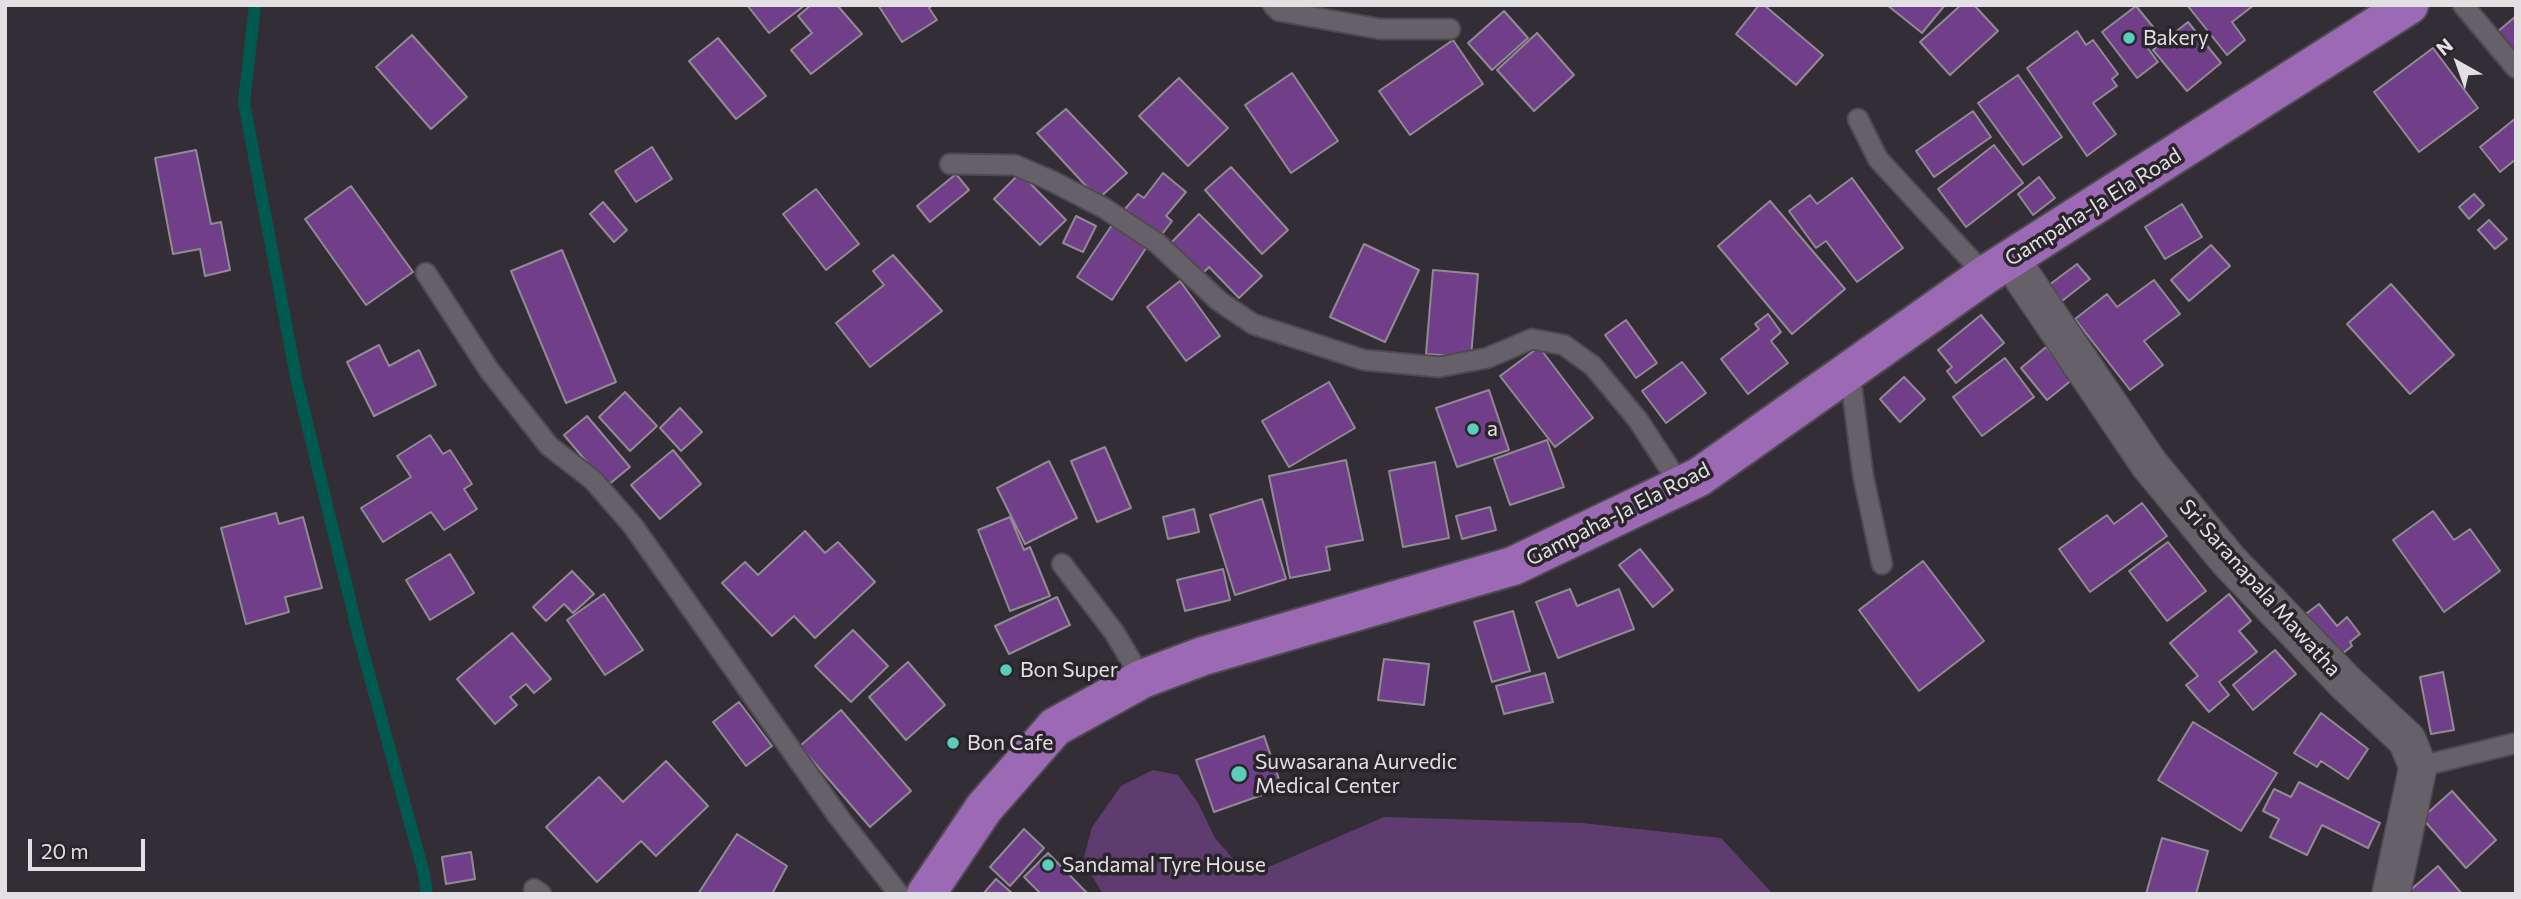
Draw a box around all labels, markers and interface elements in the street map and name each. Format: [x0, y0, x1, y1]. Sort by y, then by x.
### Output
place label: Bakery [2143, 25, 2209, 51]
north arrow [2423, 28, 2493, 98]
marker: Bakery [2121, 30, 2137, 46]
text: N [2431, 33, 2457, 60]
street label: Gampaha-Ja Ela Road [2000, 143, 2186, 271]
place label: a [1487, 416, 1498, 442]
marker: a [1465, 421, 1481, 437]
street label: Gampaha-Ja Ela Road [1522, 457, 1714, 571]
street label: Sri Saranapala Mawatha [2174, 494, 2346, 682]
place label: Bon Super [1020, 657, 1118, 683]
marker: Bon Super [998, 662, 1014, 678]
place label: Bon Cafe [967, 730, 1053, 756]
marker: Bon Cafe [945, 735, 961, 751]
place label: Suwasarana Aurvedic Medical Center [1255, 749, 1457, 799]
marker: Suwasarana Aurvedic Medical Center [1229, 764, 1249, 784]
scale bar [32, 825, 149, 869]
text: 20 m [41, 838, 89, 863]
place label: Sandamal Tyre House [1062, 852, 1266, 878]
marker: Sandamal Tyre House [1040, 857, 1056, 873]

